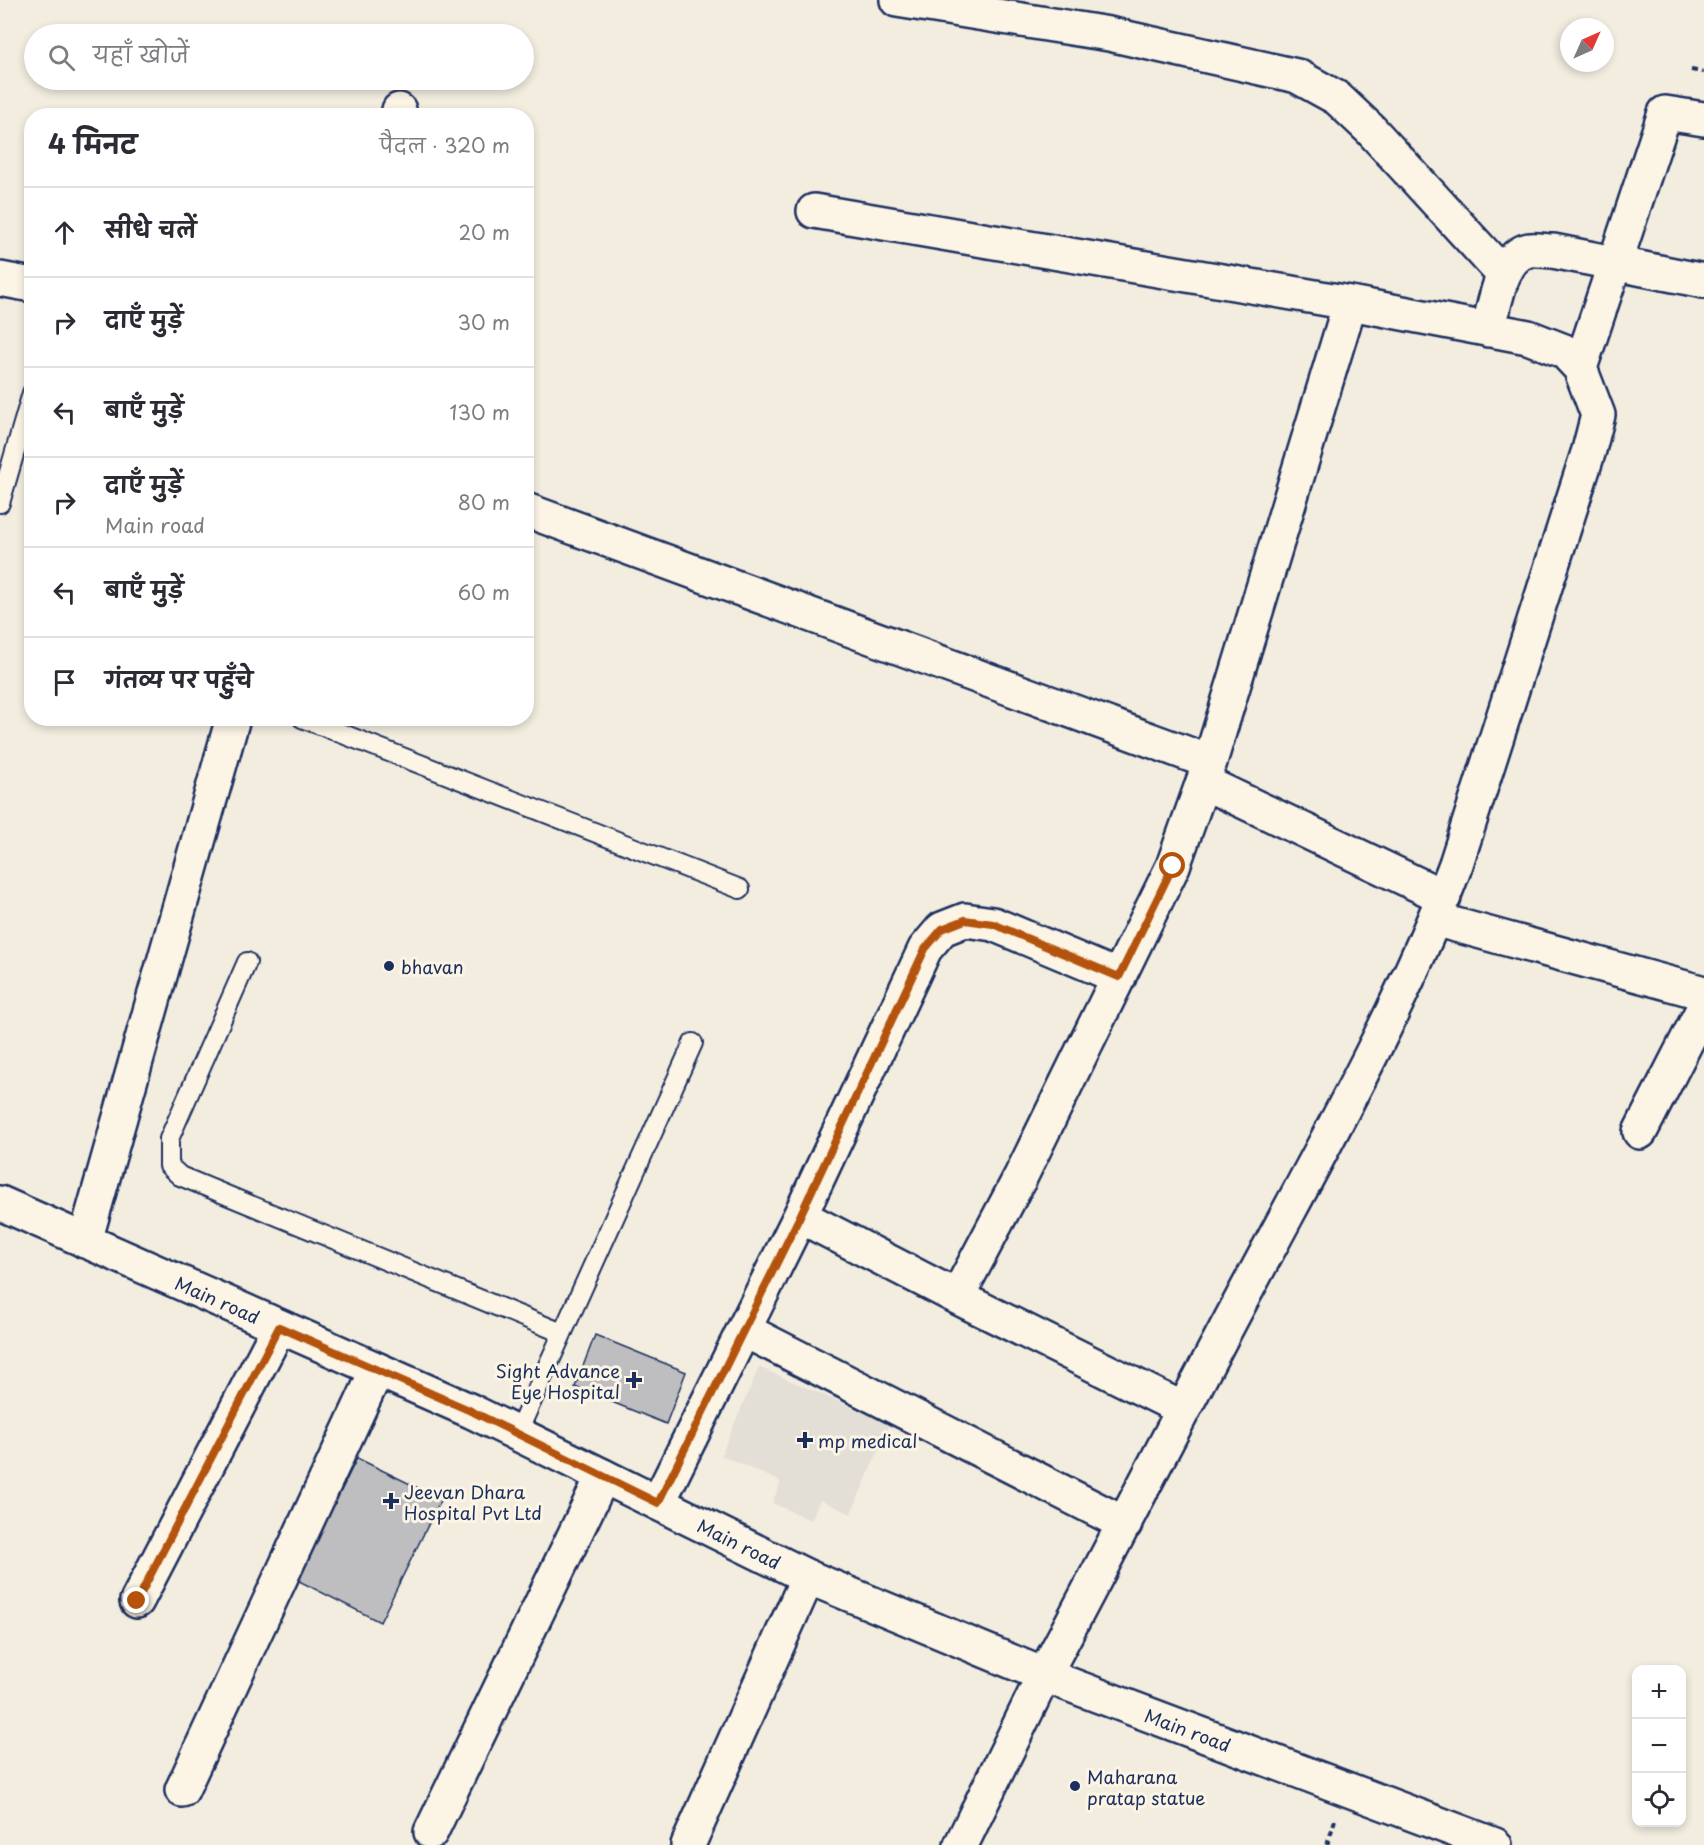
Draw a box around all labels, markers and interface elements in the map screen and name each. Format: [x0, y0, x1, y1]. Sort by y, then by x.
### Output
north arrow [1560, 18, 1614, 72]
search box [24, 24, 534, 90]
text: यहाँ खोजें [93, 37, 189, 70]
icon: search [45, 41, 78, 74]
text: 4 मिनट [48, 124, 137, 163]
text: पैदल · 320 m [380, 130, 510, 160]
text: सीधे चलें [105, 212, 197, 245]
icon: ahead [48, 216, 81, 249]
text: 20 m [458, 217, 510, 247]
text: दाएँ मुड़ें [105, 302, 183, 335]
icon: right [48, 306, 81, 339]
text: 30 m [457, 307, 510, 337]
text: बाएँ मुड़ें [105, 392, 184, 425]
icon: left [48, 396, 81, 429]
text: 130 m [450, 397, 510, 427]
text: दाएँ मुड़ें [105, 467, 183, 500]
icon: right [48, 486, 81, 519]
text: 80 m [458, 487, 510, 517]
text: Main road [105, 510, 205, 540]
text: बाएँ मुड़ें [105, 572, 184, 605]
icon: left [48, 576, 81, 609]
text: 60 m [458, 577, 510, 607]
text: गंतव्य पर पहुँचे [105, 662, 253, 695]
icon: arrive [48, 666, 81, 699]
route start [1159, 852, 1185, 878]
place label: bhavan [401, 953, 464, 980]
marker: bhavan [382, 959, 396, 973]
street label: Main road [171, 1269, 264, 1330]
place label: Sight Advance Eye Hospital [496, 1357, 620, 1405]
marker: Sight Advance Eye Hospital [625, 1371, 643, 1389]
place label: mp medical [818, 1427, 917, 1454]
marker: mp medical [796, 1431, 814, 1449]
place label: Jeevan Dhara Hospital Pvt Ltd [404, 1478, 542, 1526]
marker: Jeevan Dhara Hospital Pvt Ltd [382, 1492, 400, 1510]
street label: Main road [693, 1511, 786, 1575]
route end [123, 1587, 149, 1613]
map controls [1632, 1665, 1686, 1827]
button: + [1632, 1665, 1686, 1719]
street label: Main road [1141, 1701, 1235, 1758]
button: − [1632, 1719, 1686, 1773]
place label: Maharana pratap statue [1087, 1763, 1205, 1811]
button: locate [1632, 1773, 1686, 1827]
marker: Maharana pratap statue [1068, 1779, 1082, 1793]

